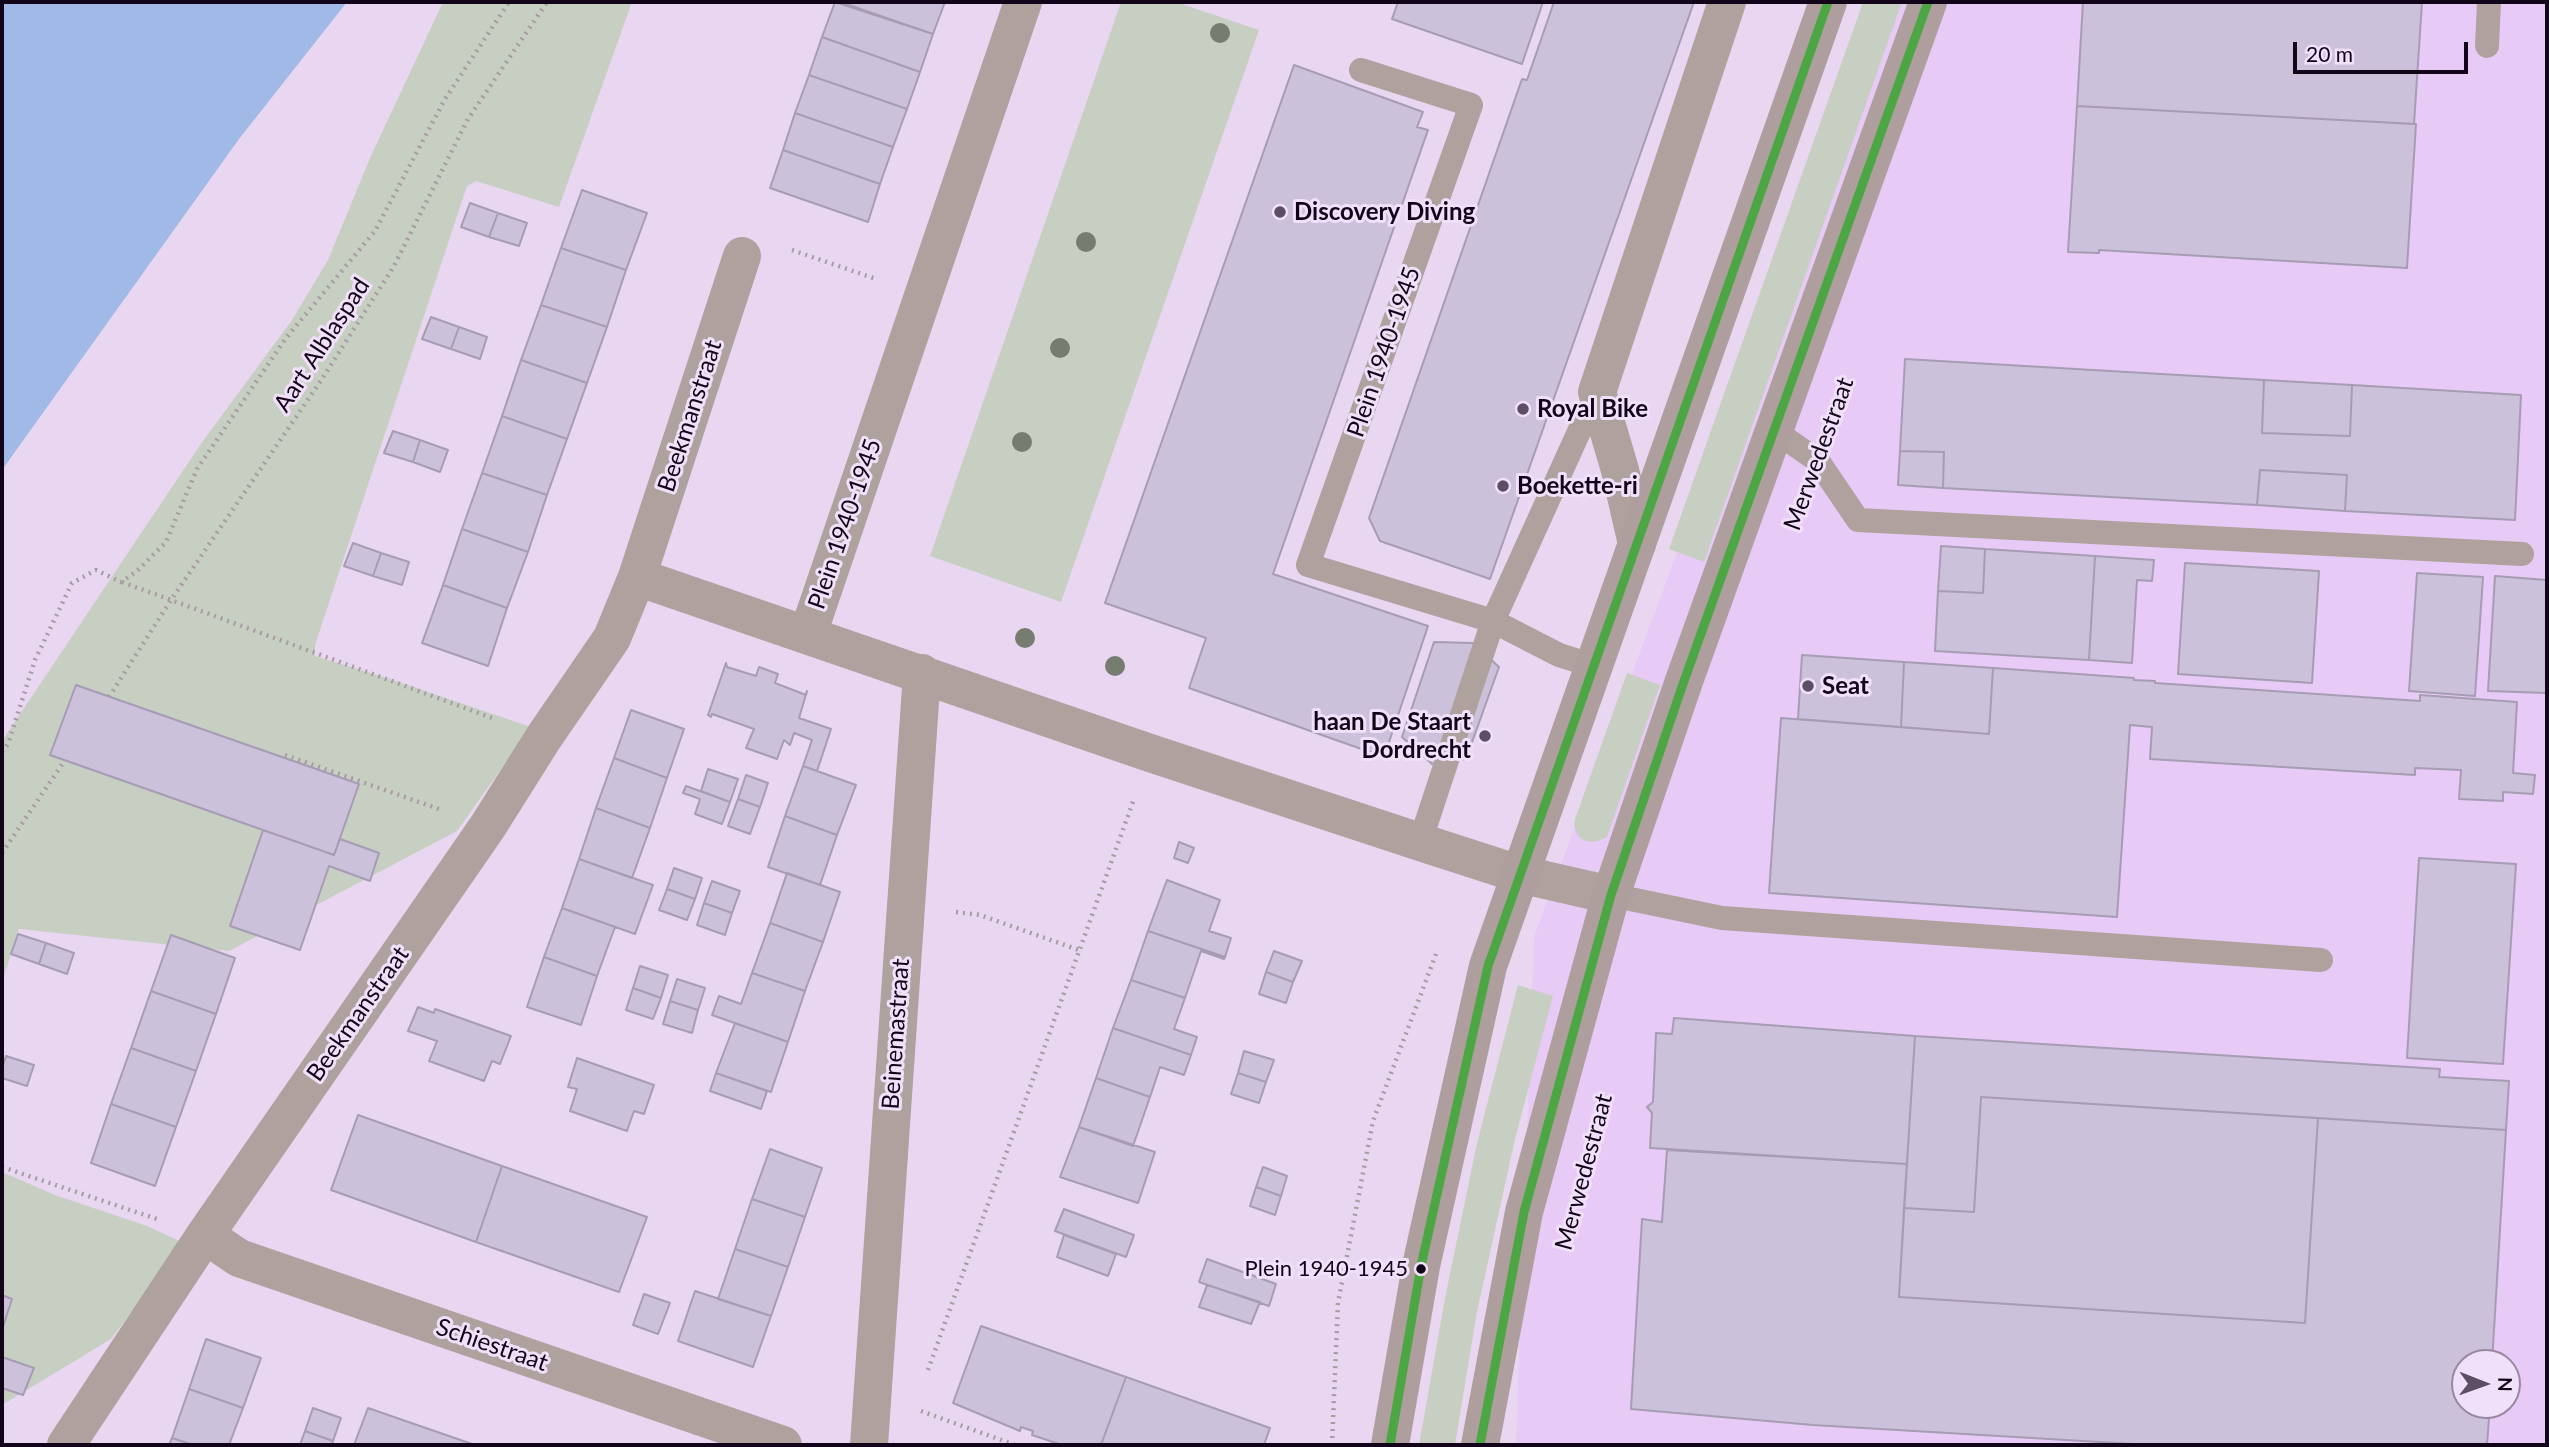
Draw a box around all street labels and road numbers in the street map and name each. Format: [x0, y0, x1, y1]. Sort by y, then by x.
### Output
street label: Plein 1940-1945 [1341, 263, 1427, 441]
street label: Aart Alblaspad [268, 273, 376, 417]
street label: Beekmanstraat [652, 337, 728, 495]
street label: Merwedestraat [1778, 374, 1860, 534]
street label: Plein 1940-1945 [802, 435, 888, 613]
street label: Beekmanstraat [301, 941, 415, 1087]
street label: Beinemastraat [876, 958, 916, 1110]
street label: Merwedestraat [1549, 1091, 1619, 1253]
street label: Schiestraat [432, 1312, 552, 1378]

